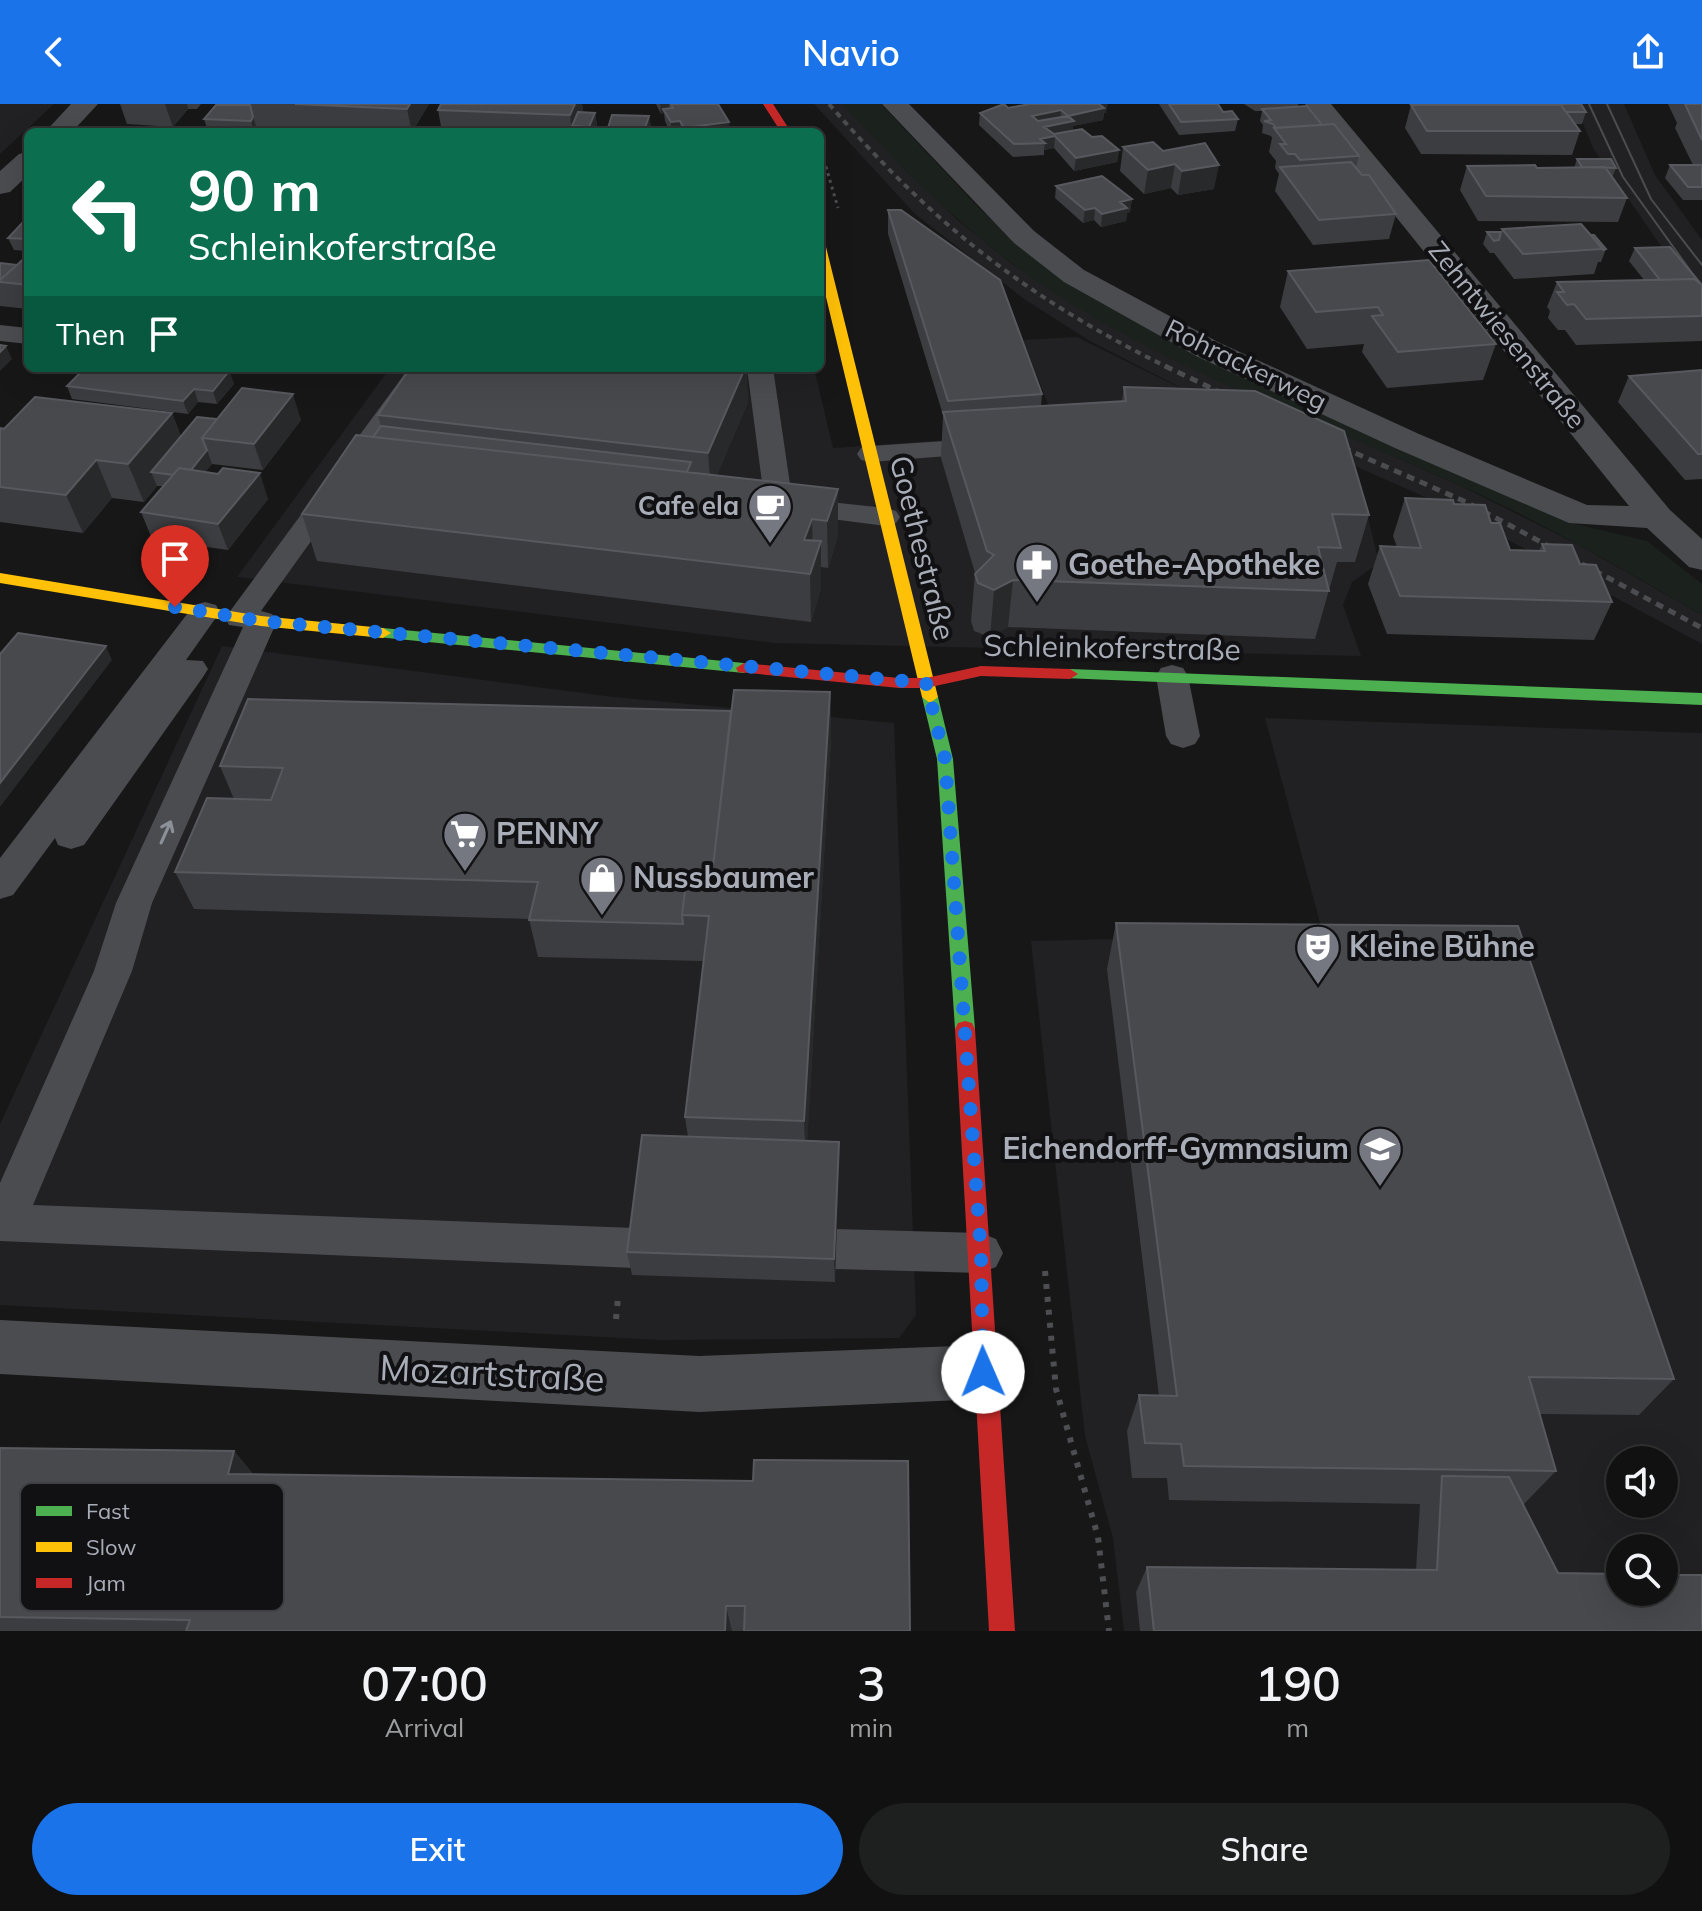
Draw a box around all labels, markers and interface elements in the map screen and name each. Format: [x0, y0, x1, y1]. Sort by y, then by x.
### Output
icon: back [32, 30, 76, 74]
text: Navio [802, 30, 900, 75]
icon: share [1626, 30, 1670, 74]
text: 90 m [188, 155, 321, 225]
icon: left [56, 160, 160, 264]
text: Schleinkoferstraße [188, 224, 497, 269]
street label: Zehntwiesenstraße [1422, 234, 1593, 435]
street label: Rohrackerweg [1160, 311, 1332, 418]
icon: arrive [142, 312, 186, 356]
text: Then [56, 315, 126, 353]
street label: Goethestraße [882, 451, 964, 644]
cafe icon: Cafe ela [746, 482, 794, 545]
place label: Cafe ela [638, 489, 739, 522]
pin [141, 525, 209, 607]
icon: arrive [153, 537, 197, 581]
pharmacy icon: Goethe-Apotheke [1013, 541, 1061, 604]
place label: Goethe-Apotheke [1068, 545, 1321, 583]
street label: Schleinkoferstraße [983, 626, 1241, 668]
supermarket icon: PENNY [441, 810, 489, 873]
place label: PENNY [496, 814, 599, 852]
one-way arrow [159, 820, 174, 844]
shop icon: Nussbaumer [578, 854, 626, 917]
place label: Nussbaumer [633, 858, 814, 896]
theatre icon: Kleine Bühne [1294, 923, 1342, 986]
place label: Kleine Bühne [1349, 927, 1535, 965]
school or university icon: Eichendorff-Gymnasium [1356, 1125, 1404, 1188]
place label: Eichendorff-Gymnasium [1002, 1129, 1349, 1167]
position arrow [941, 1330, 1025, 1414]
street label: Mozartstraße [378, 1344, 606, 1401]
map controls [1606, 1446, 1678, 1606]
button: sound [1606, 1446, 1678, 1518]
legend [20, 1483, 284, 1611]
text: Fast [86, 1497, 130, 1525]
text: Slow [86, 1533, 136, 1561]
button: search [1606, 1534, 1678, 1606]
text: Jam [86, 1569, 126, 1597]
text: 07:00 [361, 1653, 488, 1713]
text: 3 [857, 1653, 885, 1713]
text: 190 [1254, 1653, 1341, 1713]
text: Arrival [385, 1711, 464, 1744]
text: min [849, 1711, 893, 1744]
text: m [1286, 1711, 1309, 1744]
button: Exit [32, 1803, 843, 1895]
button: Share [859, 1803, 1670, 1895]

